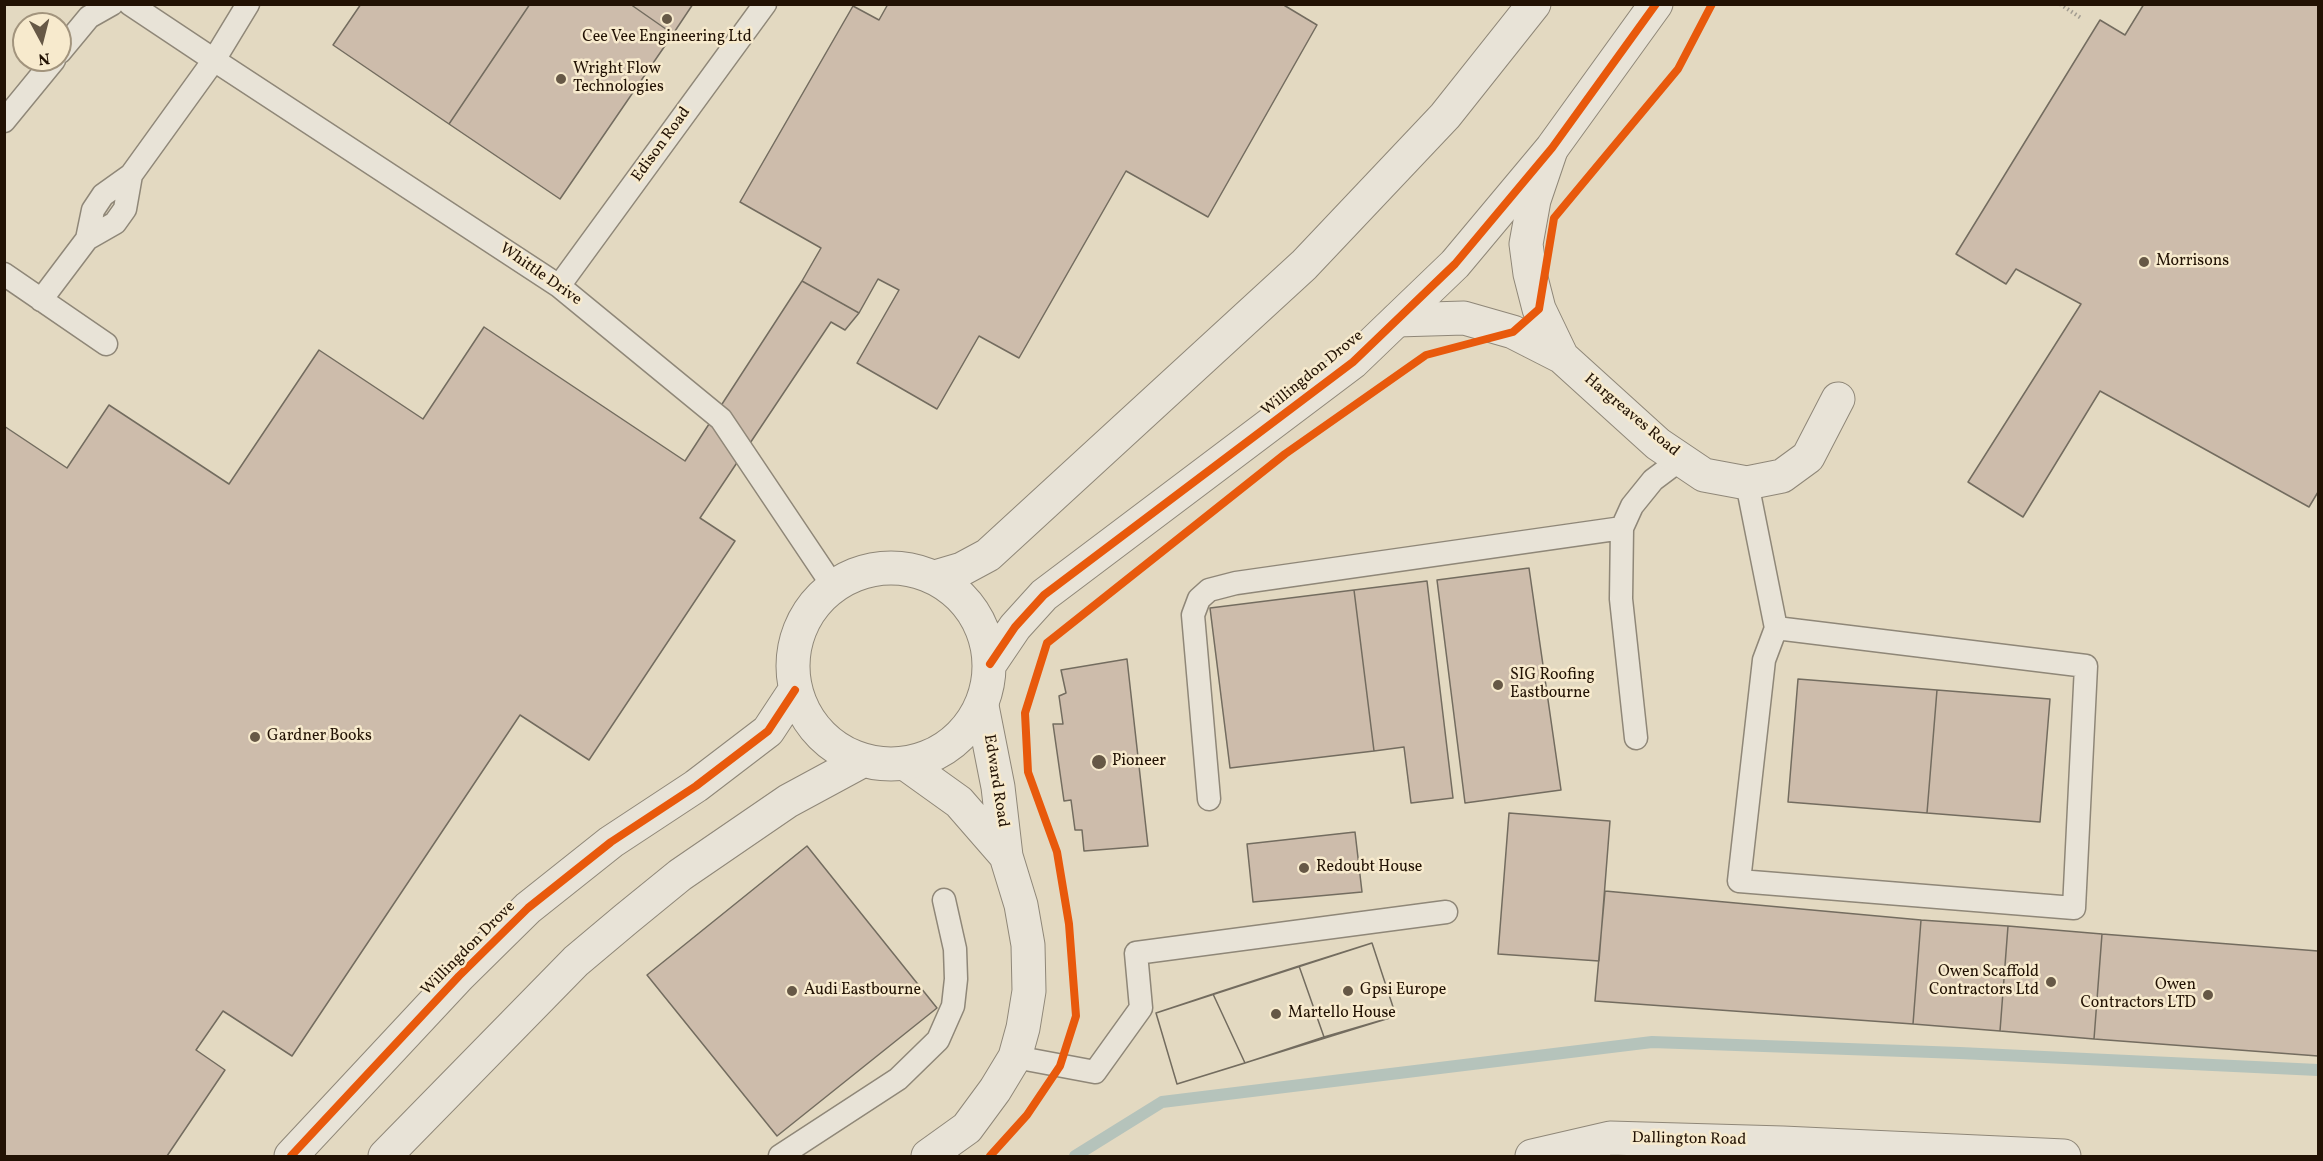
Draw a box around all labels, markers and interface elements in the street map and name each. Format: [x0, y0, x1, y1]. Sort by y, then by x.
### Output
north arrow [12, 12, 72, 72]
marker: Cee Vee Engineering Ltd [660, 12, 674, 26]
place label: Cee Vee Engineering Ltd [582, 28, 752, 48]
text: N [37, 46, 51, 70]
place label: Wright Flow Technologies [573, 60, 664, 98]
marker: Wright Flow Technologies [554, 72, 568, 86]
street label: Edison Road [628, 104, 696, 186]
street label: Whittle Drive [495, 240, 585, 310]
place label: Morrisons [2156, 252, 2229, 272]
marker: Morrisons [2137, 255, 2151, 269]
street label: Willingdon Drove [1258, 327, 1368, 421]
street label: Hargreaves Road [1579, 370, 1683, 462]
place label: SIG Roofing Eastbourne [1510, 666, 1595, 704]
marker: SIG Roofing Eastbourne [1491, 678, 1505, 692]
place label: Gardner Books [267, 727, 372, 747]
marker: Gardner Books [248, 730, 262, 744]
street label: Edward Road [978, 733, 1012, 829]
place label: Pioneer [1112, 752, 1166, 772]
marker: Pioneer [1090, 753, 1108, 771]
place label: Redoubt House [1316, 858, 1422, 878]
marker: Redoubt House [1297, 861, 1311, 875]
street label: Willingdon Drove [418, 898, 520, 1000]
place label: Owen Scaffold Contractors Ltd [1929, 963, 2039, 1001]
marker: Owen Scaffold Contractors Ltd [2044, 975, 2058, 989]
place label: Owen Contractors LTD [2080, 976, 2196, 1014]
place label: Audi Eastbourne [804, 981, 921, 1001]
place label: Gpsi Europe [1360, 981, 1446, 1001]
marker: Audi Eastbourne [785, 984, 799, 998]
marker: Gpsi Europe [1341, 984, 1355, 998]
marker: Owen Contractors LTD [2201, 988, 2215, 1002]
place label: Martello House [1288, 1004, 1396, 1024]
marker: Martello House [1269, 1007, 1283, 1021]
street label: Dallington Road [1632, 1129, 1746, 1151]

